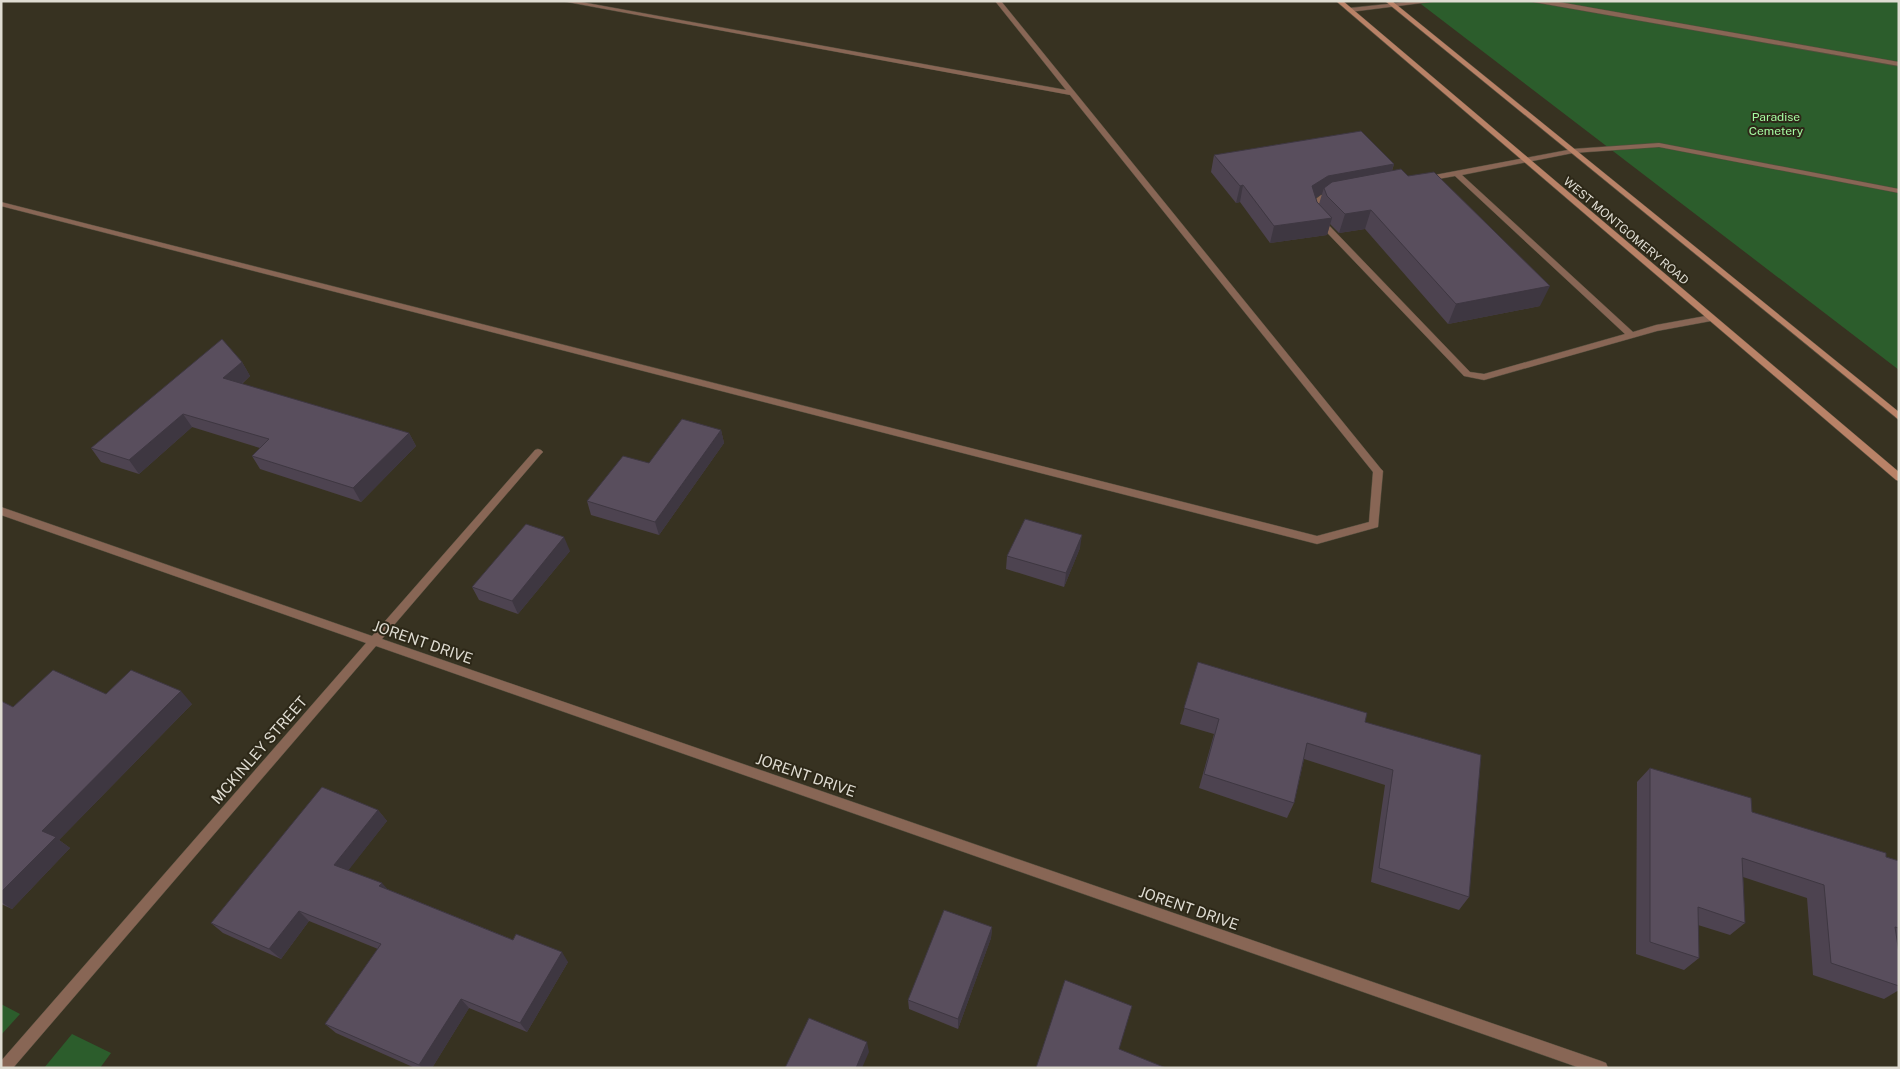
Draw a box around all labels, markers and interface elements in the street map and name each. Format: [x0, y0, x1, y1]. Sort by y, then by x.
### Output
park label: Paradise Cemetery [1749, 110, 1804, 138]
street label: WEST MONTGOMERY ROAD [1560, 174, 1692, 288]
street label: JORENT DRIVE [371, 617, 475, 667]
street label: MCKINLEY STREET [208, 693, 310, 807]
street label: JORENT DRIVE [754, 750, 858, 800]
street label: JORENT DRIVE [1137, 883, 1241, 933]

